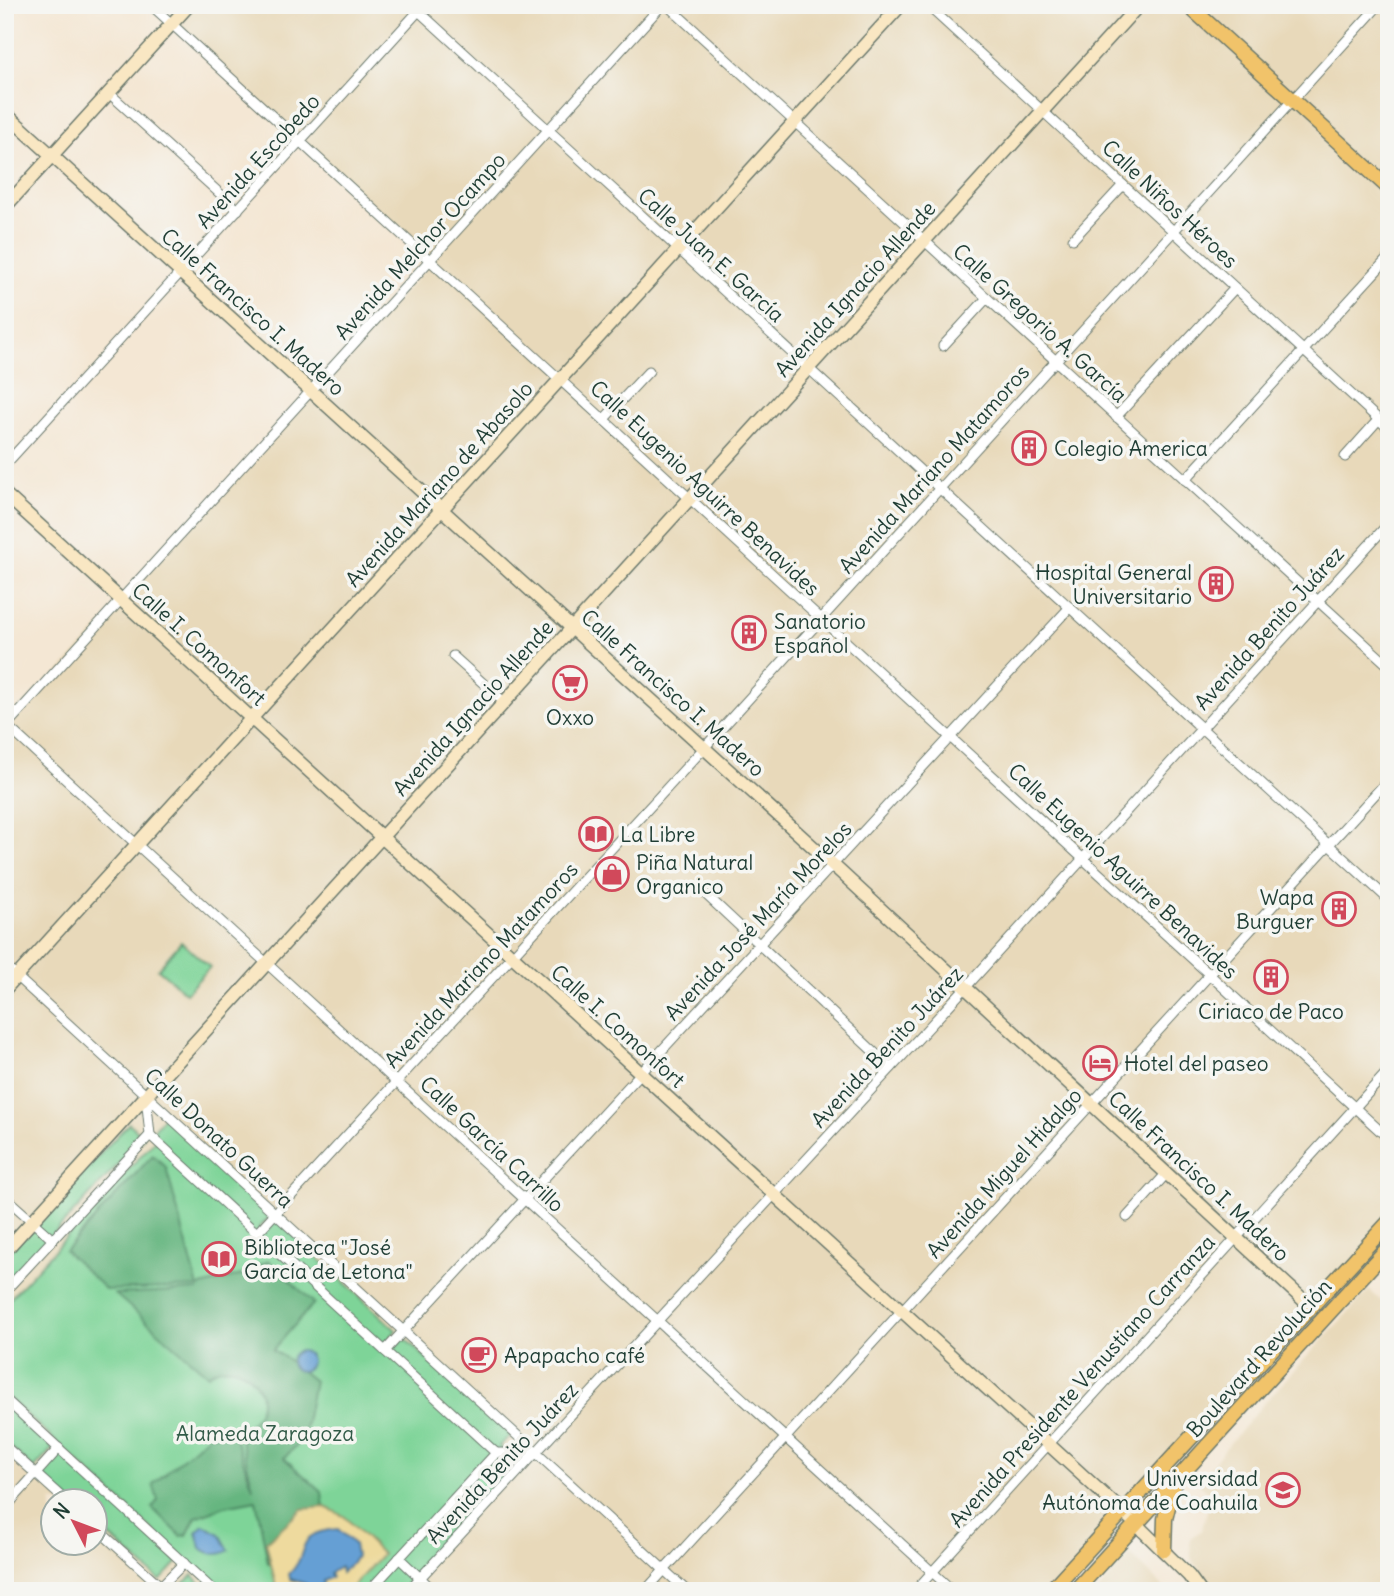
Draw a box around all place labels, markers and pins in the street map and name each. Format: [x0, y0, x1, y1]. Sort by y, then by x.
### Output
building icon: Colegio America [1010, 429, 1048, 467]
place label: Colegio America [1054, 435, 1208, 462]
place label: Hospital General Universitario [1035, 559, 1192, 610]
building icon: Hospital General Universitario [1197, 565, 1235, 603]
place label: Sanatorio Español [774, 608, 866, 659]
building icon: Sanatorio Español [730, 614, 768, 652]
supermarket icon: Oxxo [551, 664, 589, 702]
place label: Oxxo [546, 704, 594, 731]
library icon: La Libre [577, 815, 615, 853]
place label: La Libre [620, 821, 695, 848]
place label: Piña Natural Organico [636, 849, 753, 900]
shop icon: Piña Natural Organico [593, 855, 631, 893]
place label: Wapa Burguer [1236, 884, 1314, 935]
building icon: Wapa Burguer [1320, 890, 1358, 928]
building icon: Ciriaco de Paco [1252, 958, 1290, 996]
place label: Ciriaco de Paco [1198, 998, 1344, 1025]
hotel icon: Hotel del paseo [1081, 1044, 1119, 1082]
place label: Hotel del paseo [1124, 1050, 1269, 1077]
place label: Biblioteca "José García de Letona" [244, 1234, 413, 1285]
library icon: Biblioteca "José García de Letona" [200, 1240, 238, 1278]
cafe icon: Apapacho café [460, 1336, 498, 1374]
place label: Apapacho café [504, 1342, 645, 1369]
place label: Universidad Autónoma de Coahuila [1042, 1465, 1258, 1516]
school or university icon: Universidad Autónoma de Coahuila [1264, 1471, 1302, 1509]

